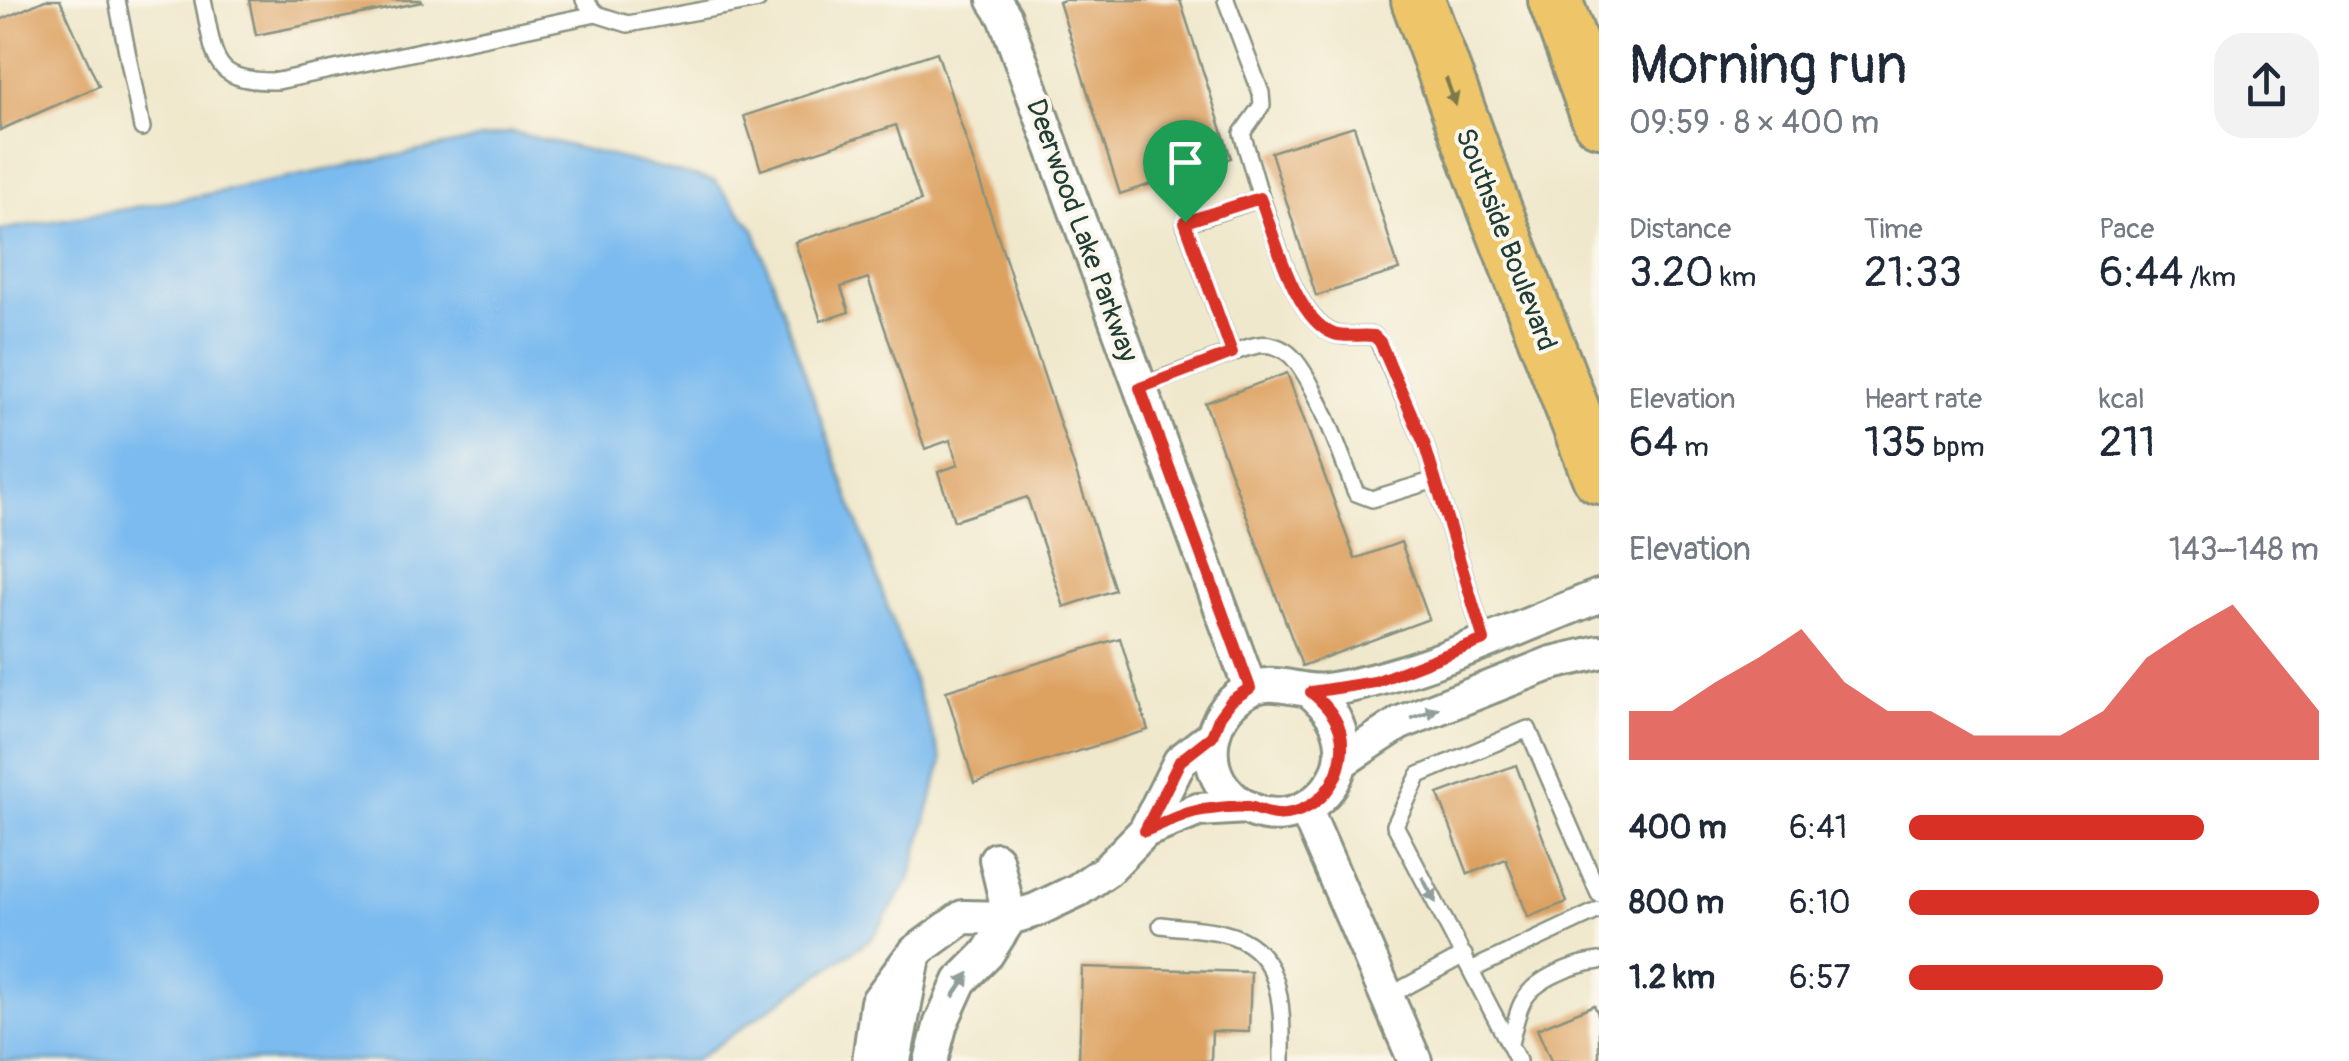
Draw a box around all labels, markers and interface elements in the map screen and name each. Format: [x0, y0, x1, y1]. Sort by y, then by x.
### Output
text: Morning run [1629, 31, 1907, 100]
button: share [2214, 33, 2319, 138]
one-way arrow [1444, 77, 1459, 107]
street label: Deerwood Lake Parkway [1018, 94, 1145, 367]
text: 09:59 · 8 × 400 m [1629, 103, 1879, 143]
pin [1143, 120, 1228, 223]
street label: Southside Boulevard [1447, 123, 1564, 356]
icon: arrive [1158, 135, 1213, 190]
text: Distance [1629, 212, 1731, 247]
text: Time [1864, 212, 1923, 247]
text: Pace [2099, 212, 2154, 247]
text: 3.20 [1629, 247, 1714, 299]
text: 21:33 [1864, 247, 1962, 299]
text: 6:44 [2099, 247, 2183, 299]
text: km [1714, 260, 1756, 295]
text: /km [2183, 260, 2236, 295]
text: Elevation [1629, 382, 1736, 417]
text: Heart rate [1864, 382, 1982, 417]
text: kcal [2099, 382, 2145, 417]
text: 64 [1629, 417, 1678, 469]
text: 135 [1864, 417, 1927, 469]
text: 211 [2099, 417, 2155, 469]
text: m [1678, 430, 1709, 465]
text: bpm [1927, 430, 1985, 465]
text: Elevation [1629, 530, 1751, 570]
text: 143–148 m [2169, 530, 2319, 570]
one-way arrow [1410, 705, 1440, 721]
text: 400 m [1629, 808, 1727, 848]
text: 6:41 [1789, 808, 1847, 848]
one-way arrow [1420, 876, 1437, 904]
text: 800 m [1629, 883, 1724, 923]
text: 6:10 [1789, 883, 1851, 923]
text: 1.2 km [1629, 958, 1715, 998]
text: 6:57 [1789, 958, 1850, 998]
one-way arrow [952, 971, 970, 998]

